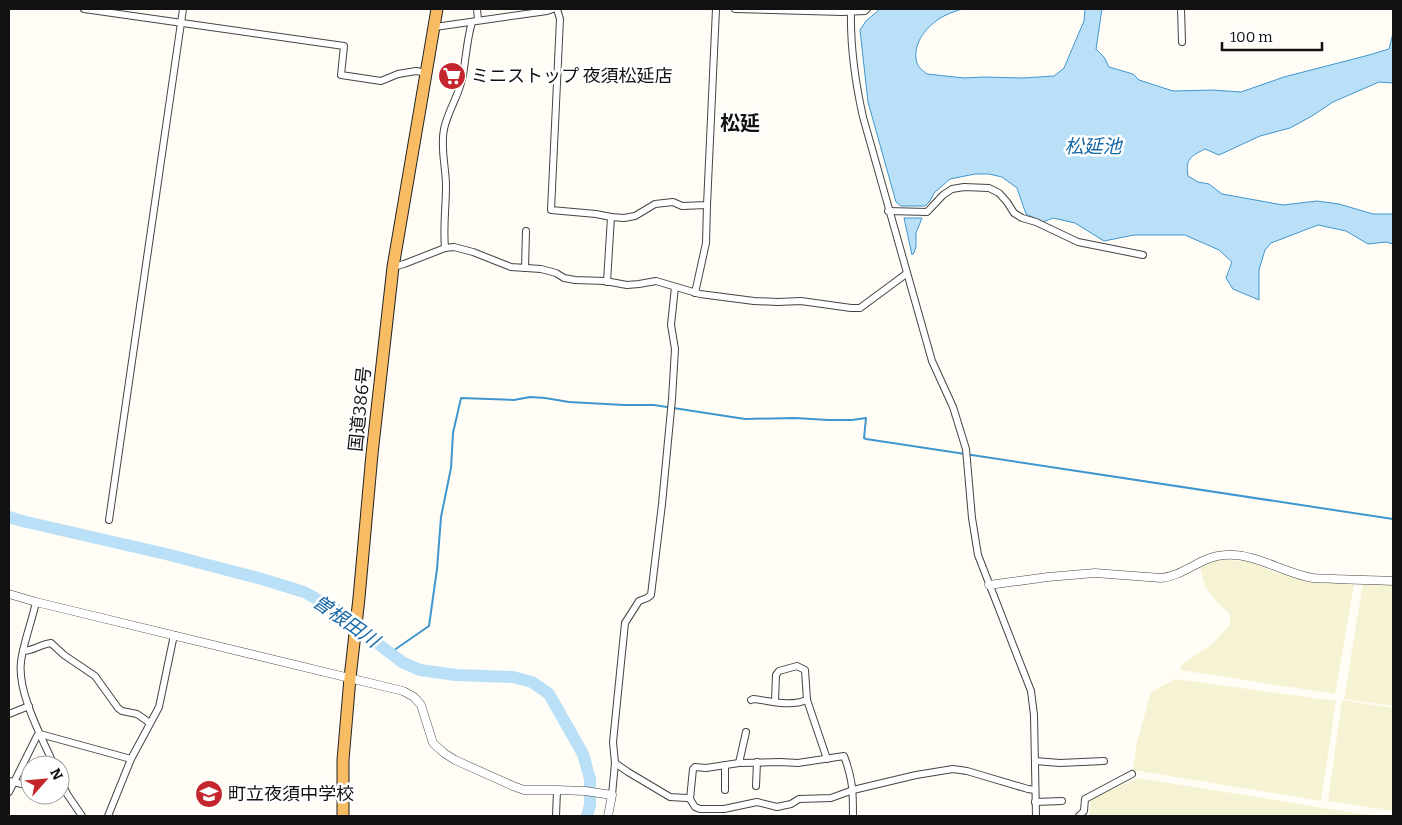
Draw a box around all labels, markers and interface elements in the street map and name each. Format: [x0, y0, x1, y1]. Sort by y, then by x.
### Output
scale bar [1222, 20, 1322, 52]
text: 100 m [1230, 28, 1273, 46]
supermarket icon: ミニストップ 夜須松延店 [437, 61, 467, 91]
place label: ミニストップ 夜須松延店 [471, 65, 673, 87]
district label: 松延 [720, 111, 760, 135]
water label: 松延池 [1064, 135, 1123, 158]
street label: 国道386号 [345, 365, 375, 453]
water label: 曽根田川 [308, 590, 385, 653]
north arrow [20, 755, 70, 805]
text: N [46, 766, 66, 783]
school or university icon: 町立夜須中学校 [194, 779, 224, 809]
place label: 町立夜須中学校 [228, 783, 354, 805]

